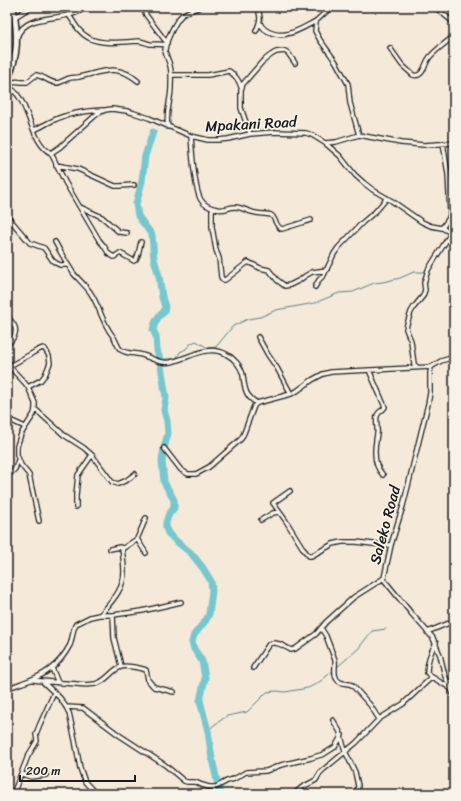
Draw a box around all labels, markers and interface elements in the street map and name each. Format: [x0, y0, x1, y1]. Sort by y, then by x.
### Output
street label: Mpakani Road [205, 109, 298, 139]
street label: Saleko Road [362, 482, 408, 567]
scale bar [20, 757, 135, 783]
text: 200 m [26, 760, 60, 782]

